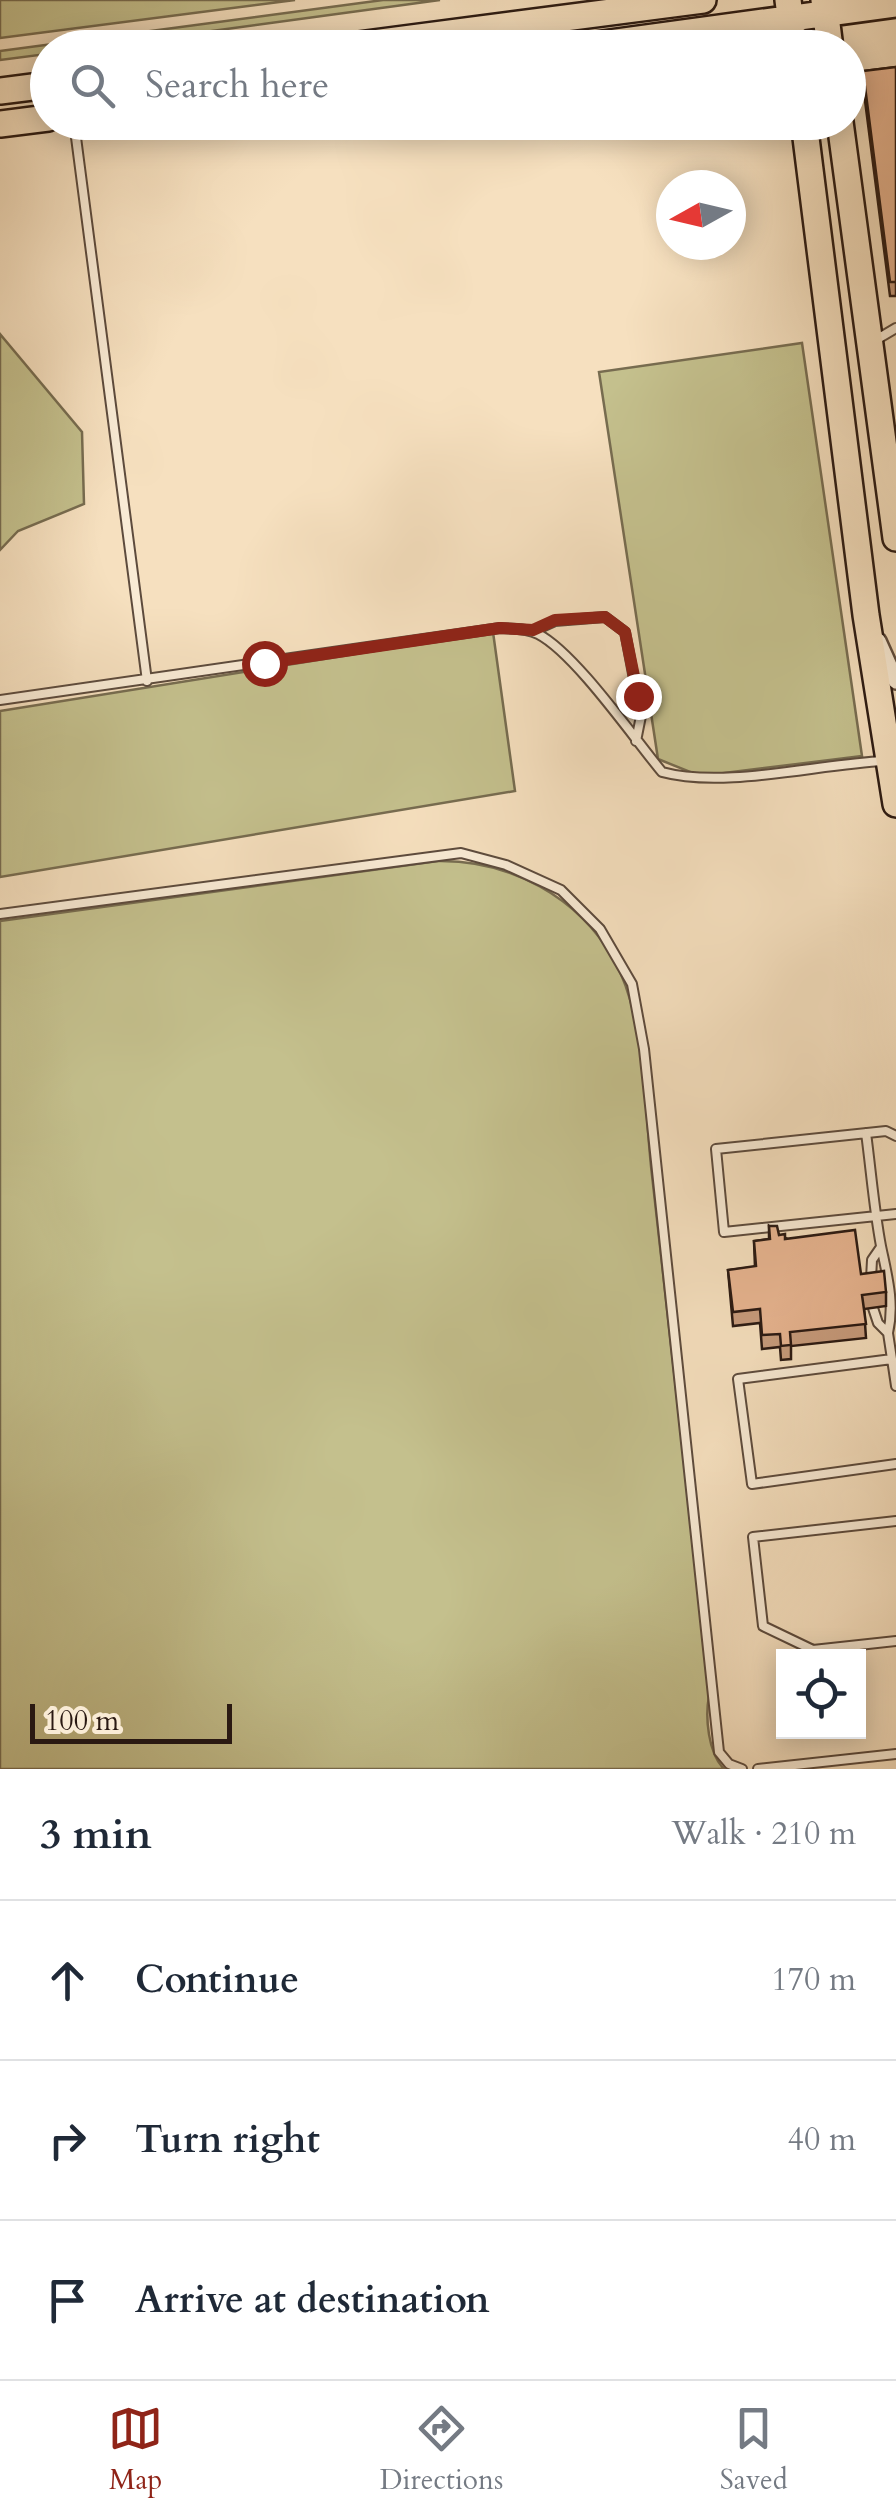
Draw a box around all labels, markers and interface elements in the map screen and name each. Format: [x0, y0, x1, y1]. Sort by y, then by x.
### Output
search box [30, 30, 866, 140]
icon: search [65, 58, 120, 113]
text: Search here [145, 59, 329, 111]
north arrow [656, 170, 746, 260]
route start [242, 641, 288, 687]
route end [616, 674, 662, 720]
map controls [776, 1649, 866, 1739]
button: locate [776, 1649, 866, 1739]
scale bar [30, 1699, 232, 1744]
text: 100 m [45, 1702, 119, 1740]
text: 3 min [40, 1806, 152, 1863]
text: Walk · 210 m [671, 1812, 856, 1856]
icon: ahead [40, 1953, 95, 2008]
text: Continue [135, 1954, 299, 2006]
text: 170 m [771, 1958, 856, 2002]
icon: right [40, 2113, 95, 2168]
text: Turn right [135, 2114, 320, 2166]
text: 40 m [788, 2118, 856, 2162]
icon: arrive [40, 2273, 95, 2328]
text: Arrive at destination [135, 2274, 490, 2326]
tab: Map [108, 2401, 163, 2499]
tab: Directions [380, 2401, 503, 2499]
tab: Saved [720, 2401, 788, 2499]

